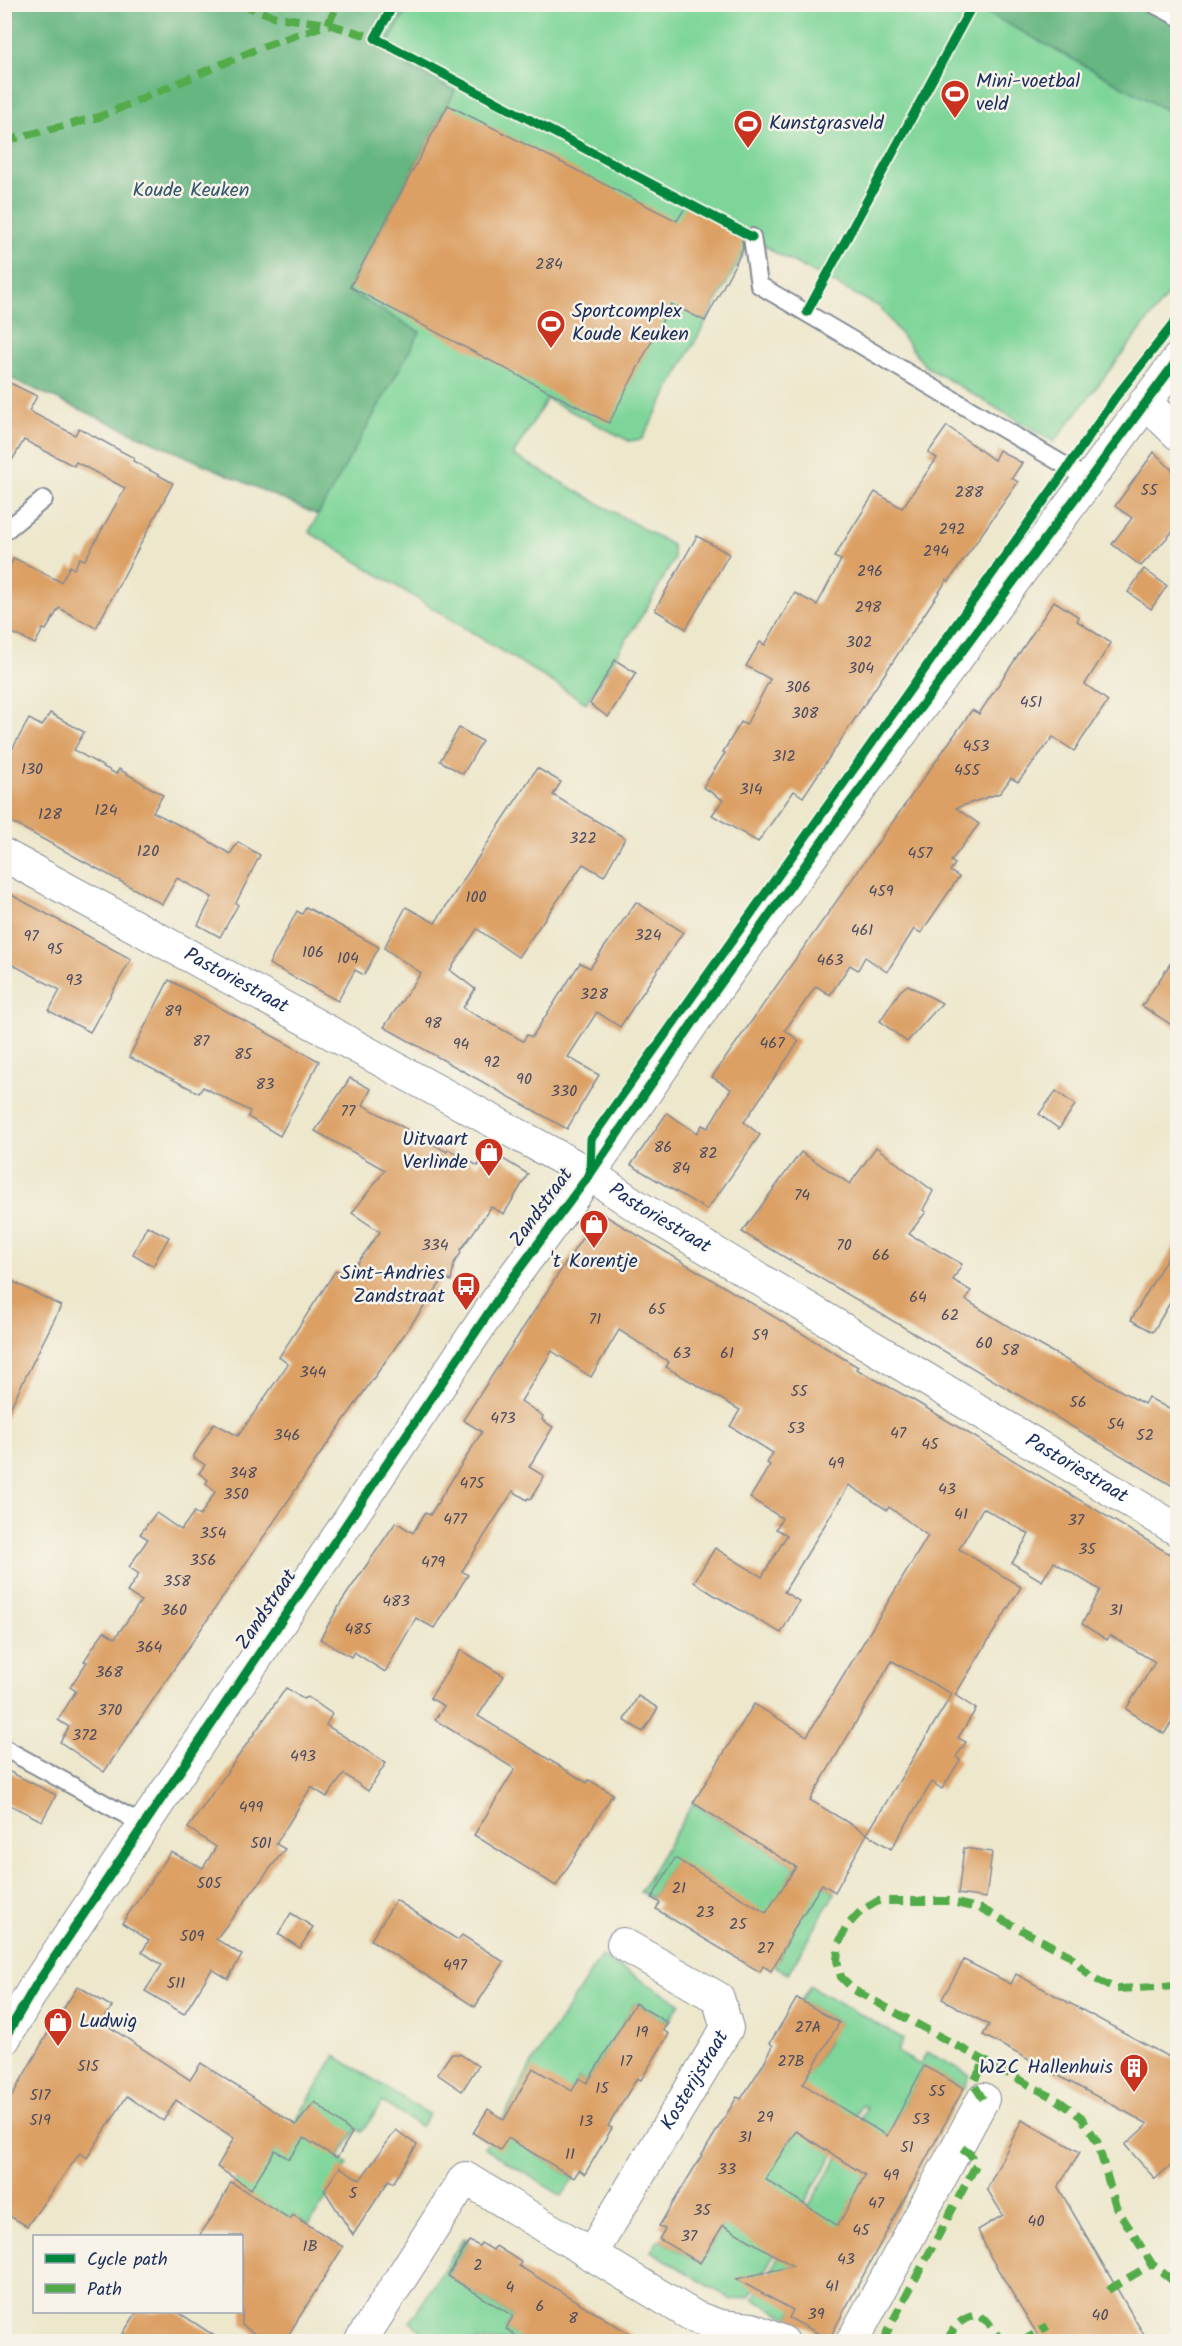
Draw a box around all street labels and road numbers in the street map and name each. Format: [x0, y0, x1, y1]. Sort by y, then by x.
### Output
street label: Pastoriestraat [178, 940, 294, 1023]
street label: Zandstraat [502, 1161, 582, 1255]
street label: Pastoriestraat [602, 1175, 717, 1263]
street label: Pastoriestraat [1018, 1426, 1134, 1513]
street label: Zandstraat [228, 1563, 306, 1657]
street label: Kosterijstraat [653, 2024, 738, 2137]

